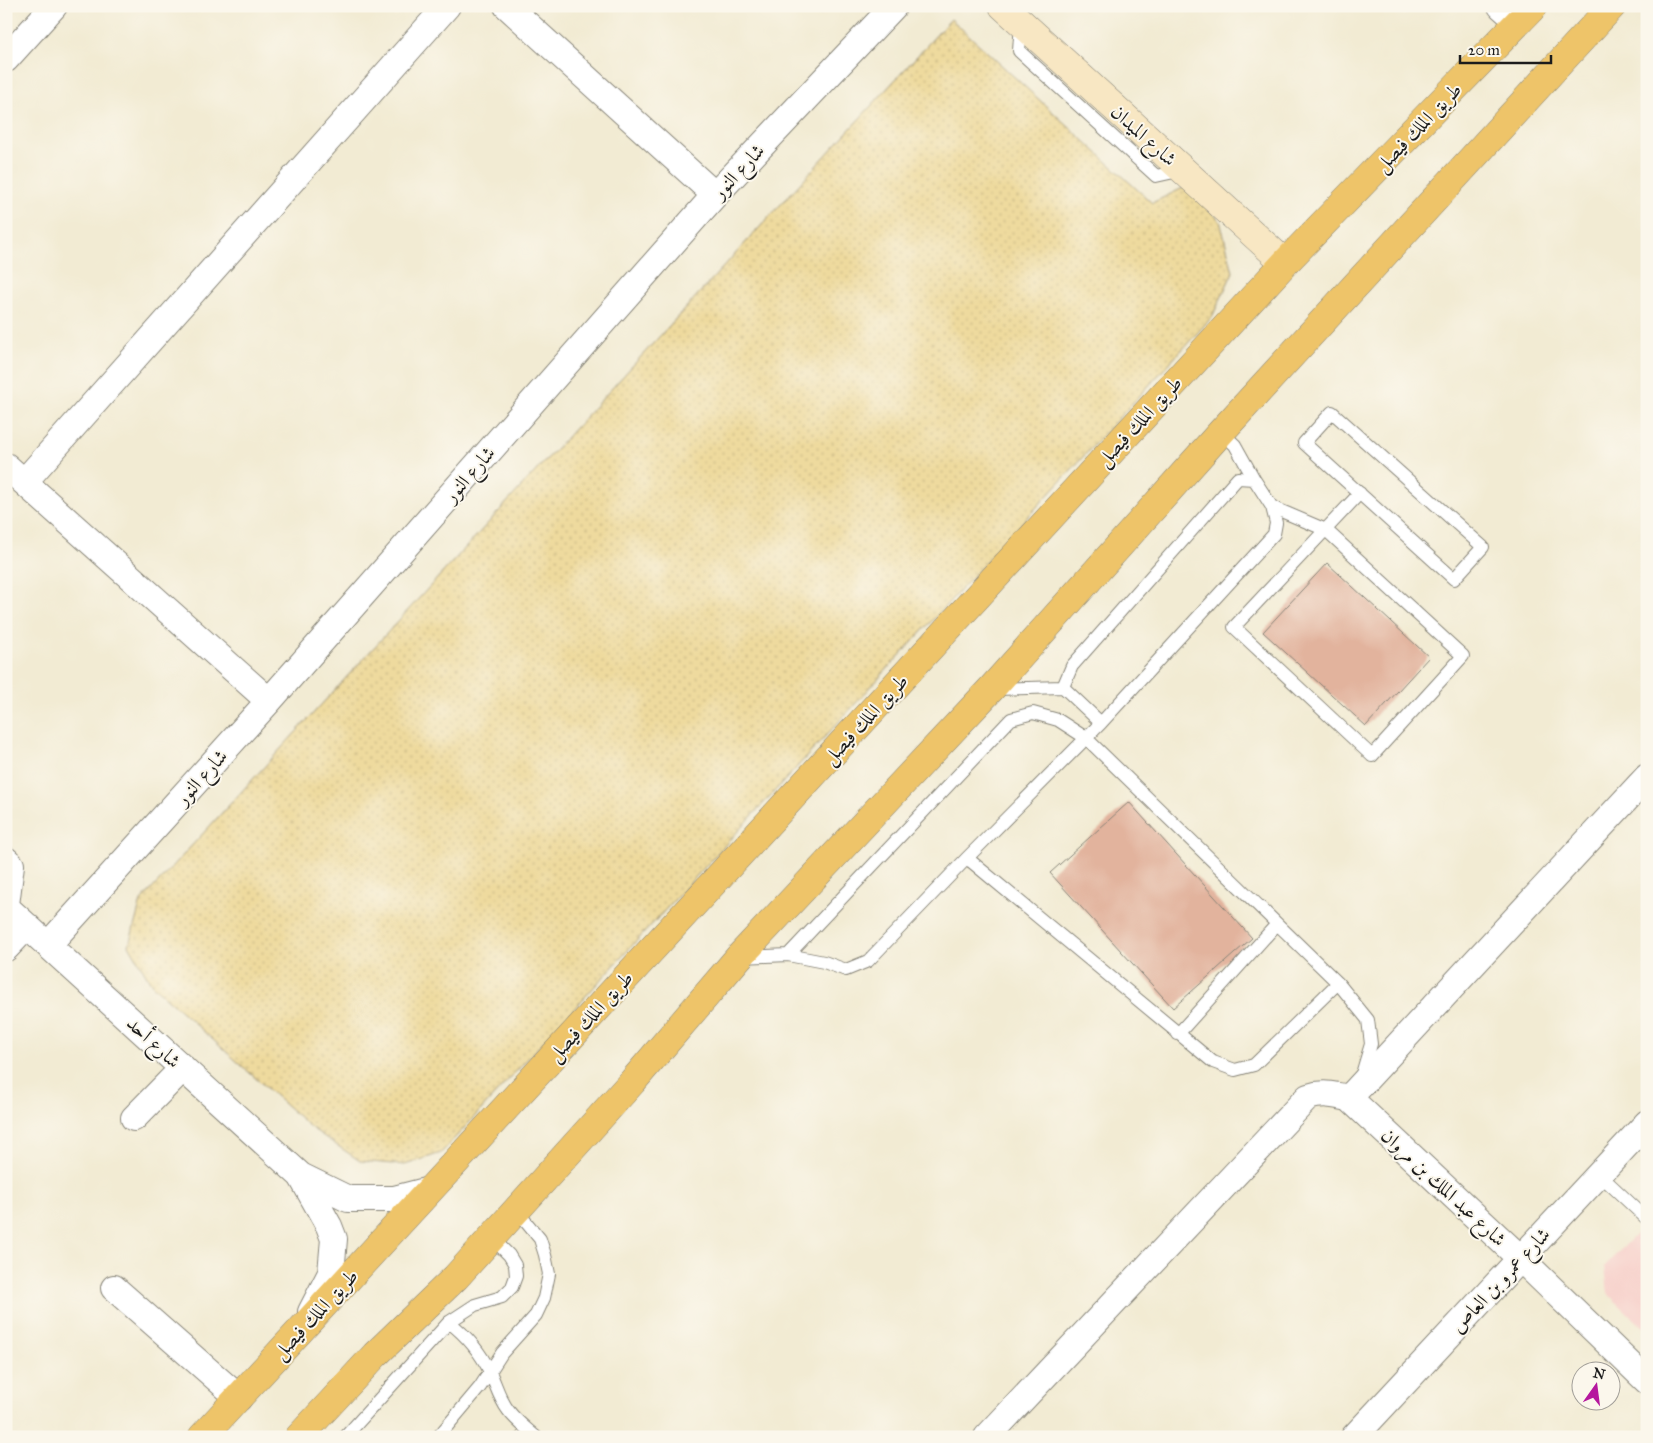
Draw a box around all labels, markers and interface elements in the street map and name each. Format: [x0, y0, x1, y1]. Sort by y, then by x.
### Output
scale bar [1460, 32, 1552, 64]
text: 20 m [1468, 41, 1500, 59]
street label: طريق الملك فيصل [1369, 77, 1469, 179]
street label: شارع الميدان [1102, 99, 1182, 175]
street label: شارع النور [705, 138, 774, 209]
street label: طريق الملك فيصل [1091, 371, 1189, 473]
street label: شارع النور [437, 441, 504, 512]
street label: طريق الملك فيصل [817, 669, 915, 771]
street label: شارع النور [168, 744, 237, 815]
street label: طريق الملك فيصل [542, 966, 640, 1068]
street label: شارع أحد [118, 1010, 187, 1077]
street label: شارع عبد الملك بن مروان [1372, 1123, 1512, 1256]
street label: شارع عمرو بن العاص [1445, 1222, 1559, 1342]
street label: طريق الملك فيصل [267, 1264, 365, 1366]
north arrow [1570, 1360, 1620, 1410]
text: N [1591, 1364, 1607, 1384]

